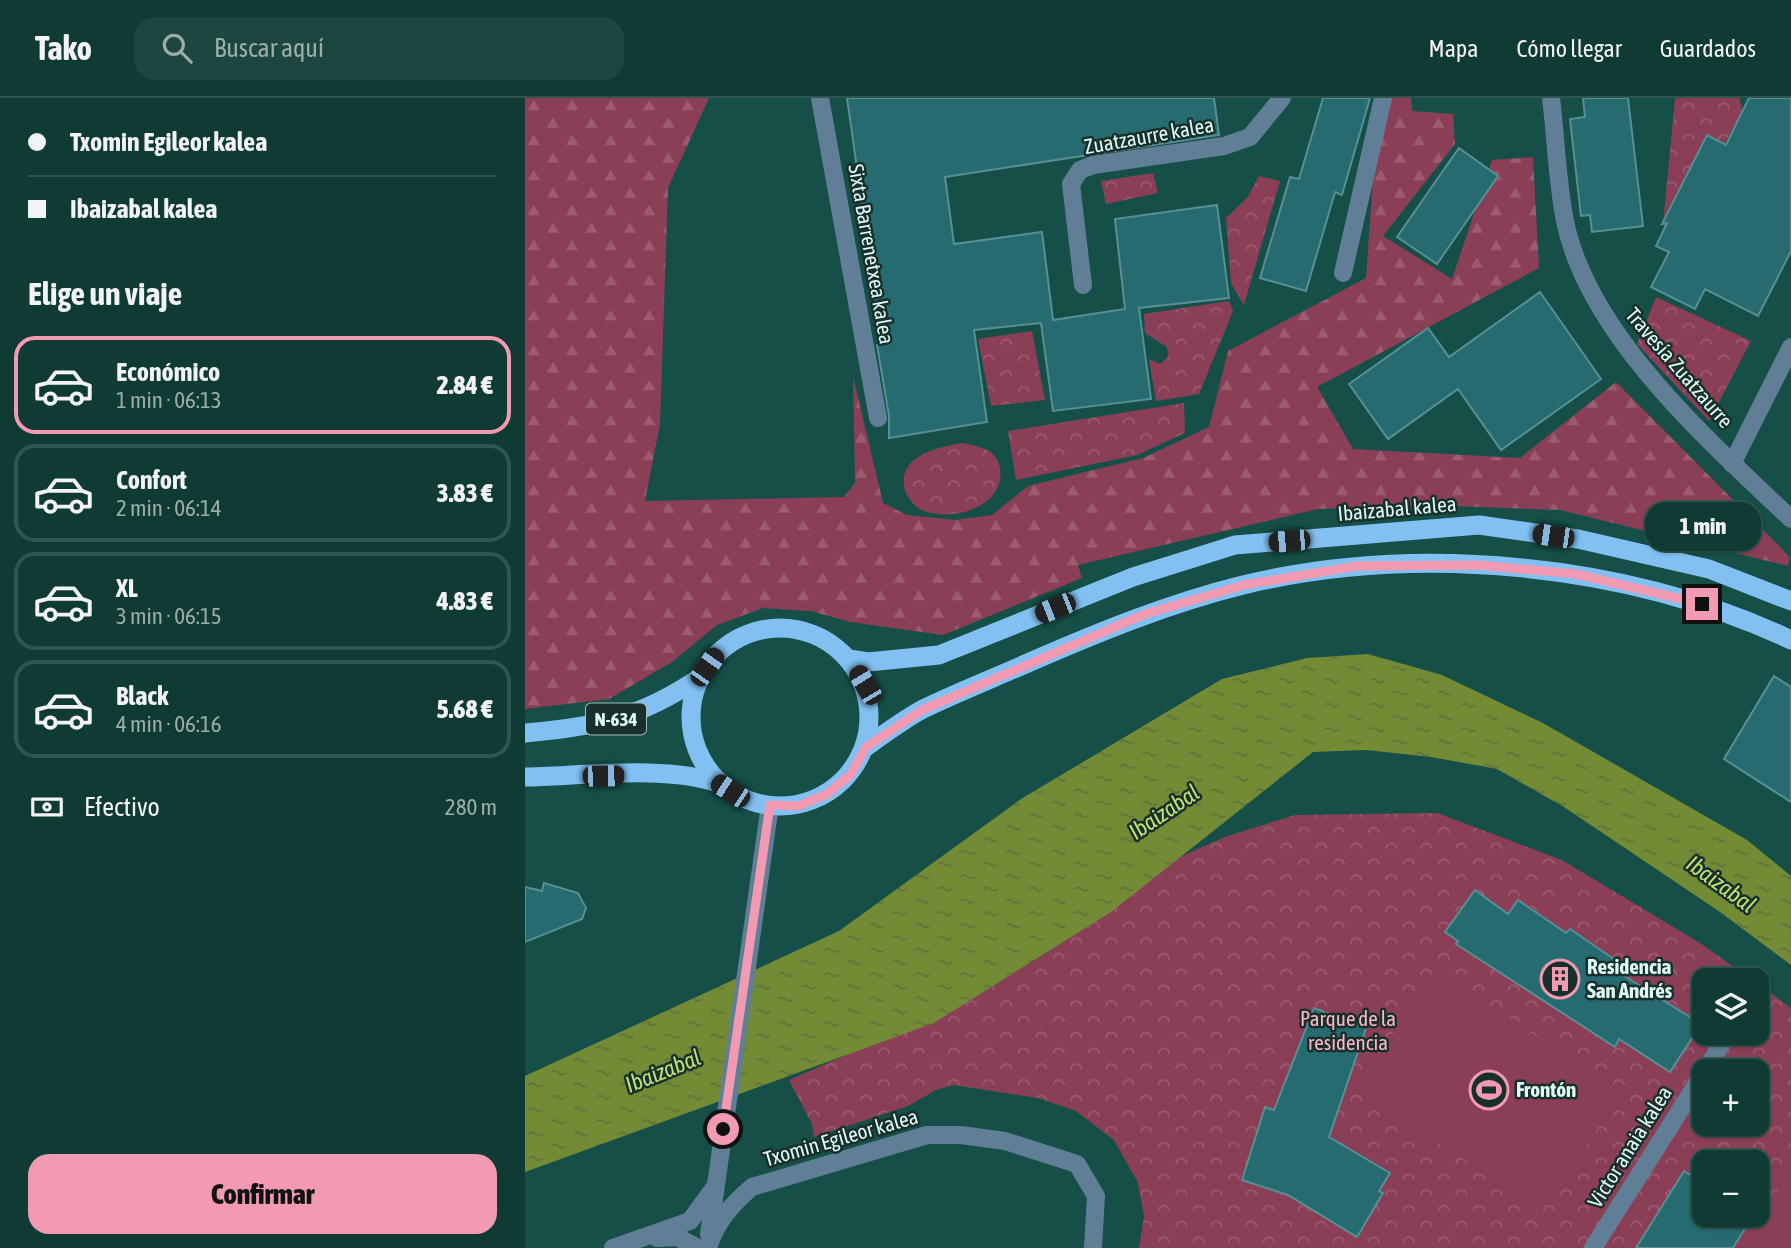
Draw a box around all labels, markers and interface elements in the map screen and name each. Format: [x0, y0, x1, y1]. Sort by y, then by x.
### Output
search box [134, 17, 624, 80]
text: Tako [35, 29, 92, 67]
icon: search [158, 29, 196, 67]
text: Buscar aquí [214, 33, 324, 63]
text: Mapa [1429, 35, 1478, 62]
text: Cómo llegar [1516, 35, 1622, 62]
text: Guardados [1660, 35, 1756, 62]
street label: Zuatzaurre kalea [1082, 112, 1216, 158]
text: Txomin Egileor kalea [70, 127, 267, 157]
street label: Sixta Barrenetxea kalea [844, 162, 900, 346]
text: Ibaizabal kalea [70, 194, 217, 224]
text: Elige un viaje [28, 275, 182, 312]
street label: Travesía Zuatzaurre [1621, 302, 1738, 432]
icon: car [32, 354, 95, 417]
text: Económico [116, 357, 220, 387]
text: 2.84 € [436, 370, 493, 400]
text: 1 min · 06:13 [116, 387, 222, 413]
icon: car [32, 462, 95, 525]
text: Confort [116, 465, 187, 495]
text: 3.83 € [436, 478, 493, 508]
street label: Ibaizabal kalea [1337, 491, 1457, 525]
text: 2 min · 06:14 [116, 495, 222, 521]
callout: 1 min [1644, 503, 1760, 552]
text: 1 min [1680, 513, 1726, 539]
car [1531, 523, 1576, 549]
car [1268, 529, 1311, 553]
icon: car [32, 570, 95, 633]
text: XL [116, 573, 138, 603]
text: 4.83 € [436, 586, 493, 616]
route end [1686, 588, 1718, 620]
car [1032, 590, 1079, 626]
text: 3 min · 06:15 [116, 603, 222, 629]
car [687, 644, 728, 690]
car [846, 662, 885, 708]
icon: car [32, 678, 95, 741]
text: Black [116, 681, 168, 711]
text: 5.68 € [436, 694, 493, 724]
road number: N-634 [586, 704, 646, 734]
text: 4 min · 06:16 [116, 711, 222, 737]
car [582, 765, 625, 787]
car [707, 771, 754, 811]
water label: Ibaizabal [1124, 779, 1204, 845]
icon: cash [28, 788, 66, 826]
text: Efectivo [84, 792, 160, 822]
text: 280 m [445, 794, 497, 820]
water label: Ibaizabal [1681, 850, 1761, 918]
place label: Residencia San Andrés [1587, 954, 1673, 1002]
building icon: Residencia San Andrés [1539, 958, 1581, 1000]
map controls [1692, 968, 1769, 1227]
button: layers [1692, 968, 1769, 1045]
park label: Parque de la residencia [1300, 1006, 1396, 1054]
water label: Ibaizabal [621, 1044, 705, 1098]
button: + [1692, 1059, 1769, 1136]
sports icon: Frontón [1468, 1069, 1510, 1111]
place label: Frontón [1516, 1077, 1576, 1101]
street label: Victor anaia kalea [1582, 1081, 1676, 1212]
street label: Txomin Egileor kalea [761, 1104, 921, 1171]
route start [707, 1113, 739, 1145]
button: − [1692, 1150, 1769, 1227]
button: Confirmar [28, 1154, 497, 1234]

